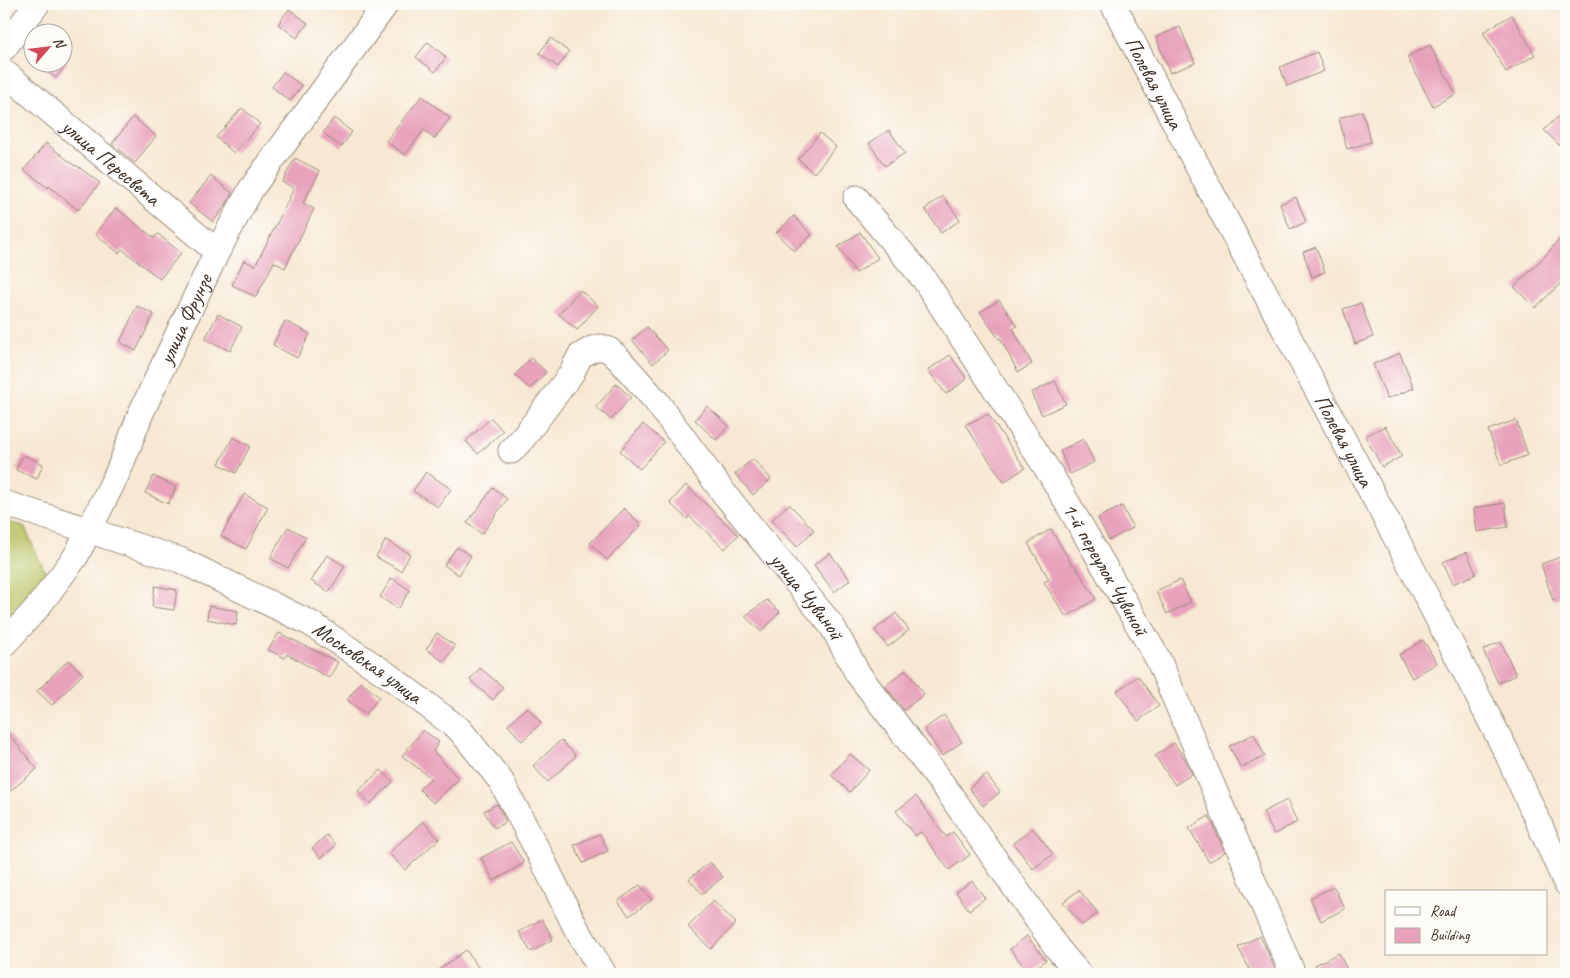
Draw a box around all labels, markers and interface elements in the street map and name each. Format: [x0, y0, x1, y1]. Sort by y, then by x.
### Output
north arrow [22, 22, 72, 72]
street label: Полевая улица [1119, 32, 1190, 135]
text: N [49, 34, 70, 52]
street label: улица Пересвета [55, 112, 167, 213]
street label: улица Фрунзе [152, 269, 218, 370]
street label: Полевая улица [1309, 390, 1380, 493]
street label: 1-й переулок Чувиной [1057, 498, 1155, 641]
street label: улица Чувиной [763, 546, 850, 645]
street label: Московская улица [308, 615, 429, 710]
legend [1385, 890, 1548, 956]
text: Road [1430, 902, 1457, 921]
text: Building [1430, 926, 1470, 945]

